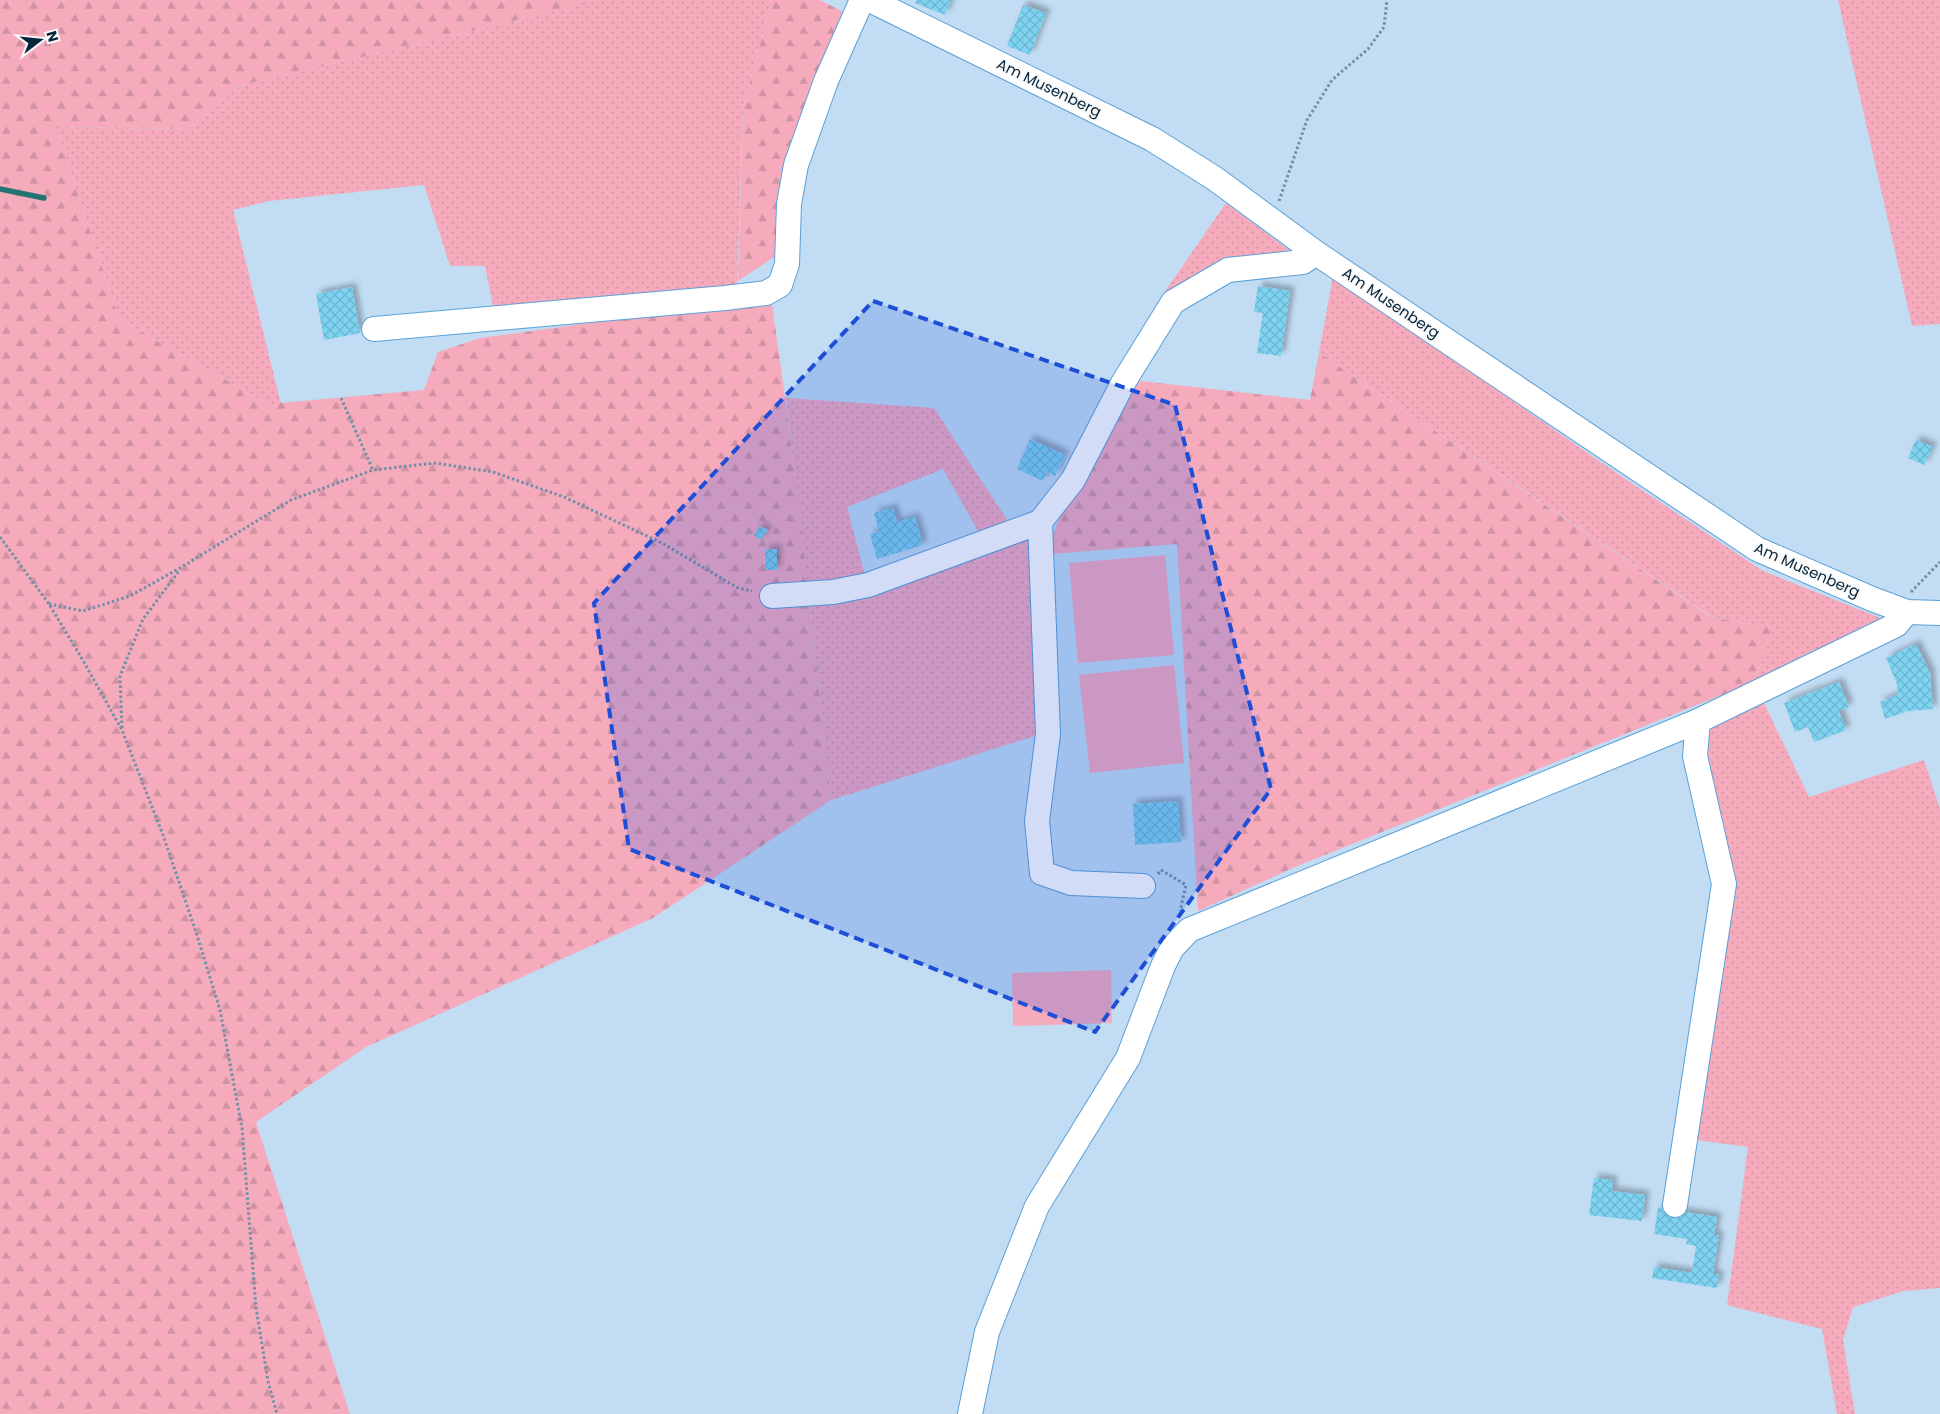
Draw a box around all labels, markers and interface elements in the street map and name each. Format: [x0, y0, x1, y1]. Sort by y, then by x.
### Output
north arrow [15, 15, 65, 65]
text: N [41, 29, 64, 44]
street label: Am Musenberg [993, 53, 1105, 122]
street label: Am Musenberg [1338, 262, 1444, 343]
street label: Am Musenberg [1751, 537, 1864, 602]

